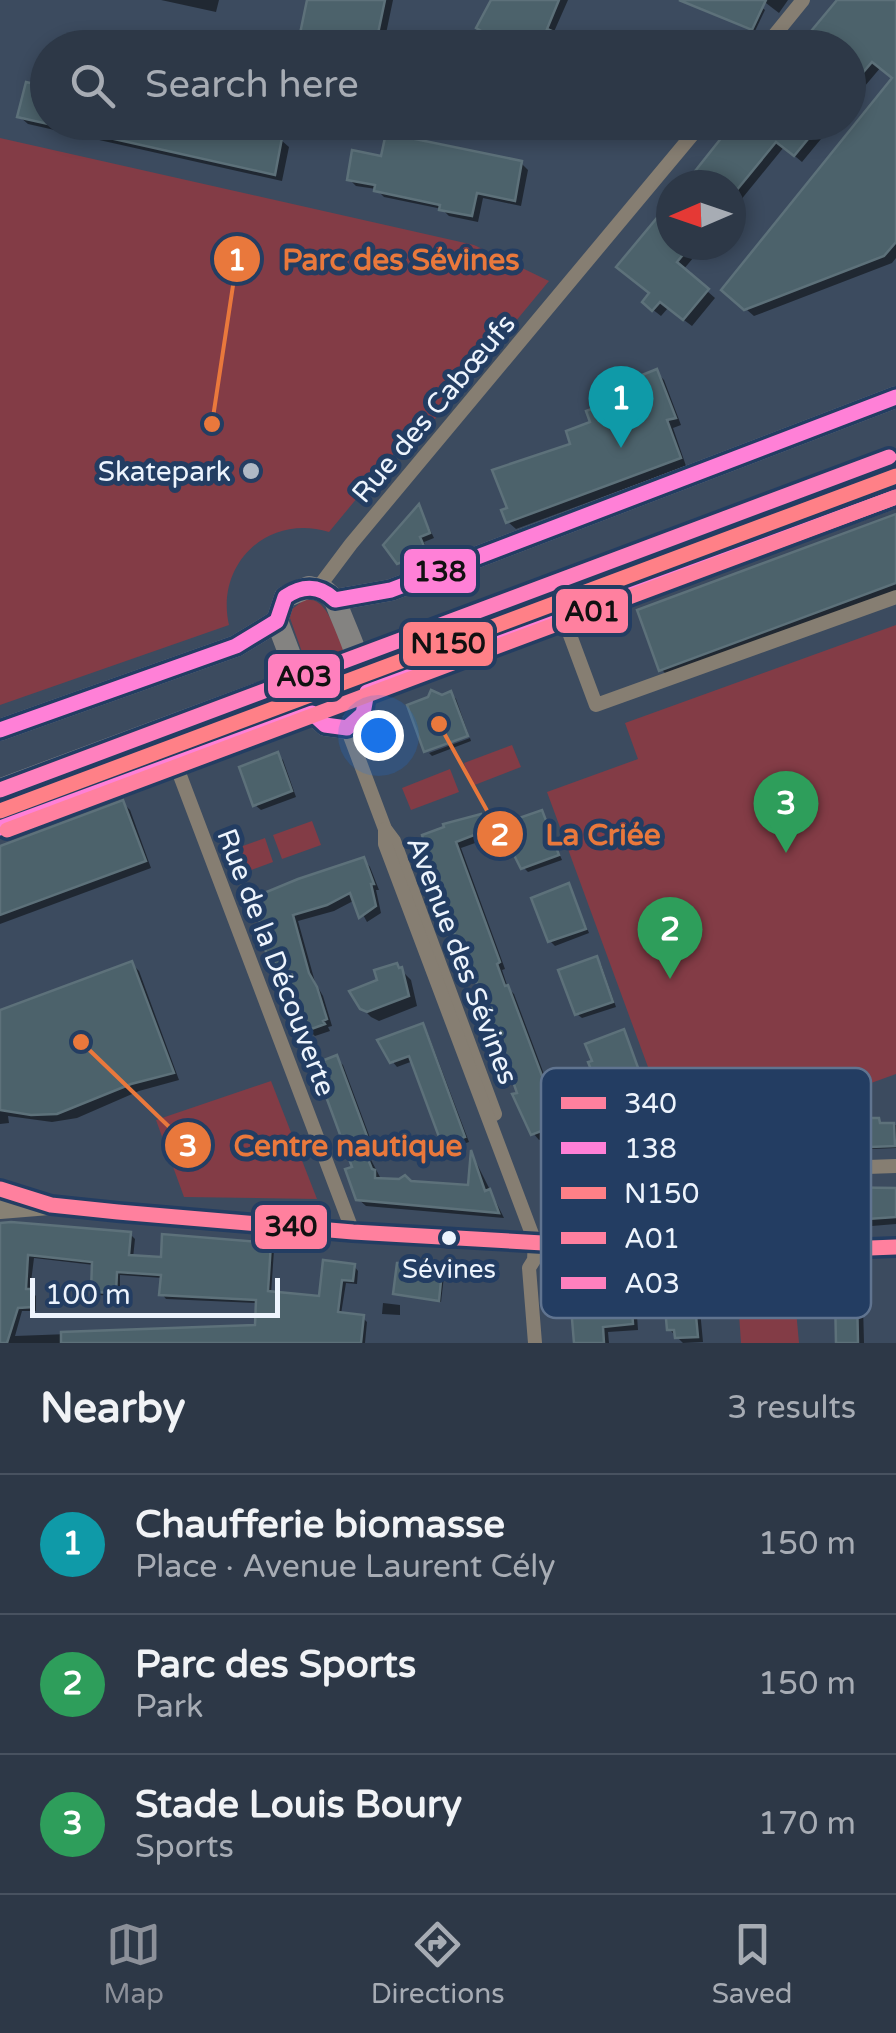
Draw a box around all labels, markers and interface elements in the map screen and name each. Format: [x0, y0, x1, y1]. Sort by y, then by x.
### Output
search box [30, 30, 866, 140]
icon: search [65, 58, 120, 113]
text: Search here [145, 62, 359, 108]
north arrow [656, 170, 746, 260]
callout: Parc des Sévines [212, 229, 540, 289]
text: 1 [228, 242, 246, 279]
text: Parc des Sévines [282, 242, 520, 279]
street label: Rue des Cabœufs [345, 307, 523, 510]
pin: 1 [588, 366, 654, 448]
place label: Skatepark [98, 455, 231, 489]
marker: Skatepark [240, 460, 262, 482]
line badge: 138 [402, 547, 478, 595]
text: 138 [414, 555, 466, 589]
line badge: A01 [554, 587, 630, 635]
text: A01 [564, 595, 620, 629]
line badge: N150 [401, 620, 495, 668]
text: N150 [410, 627, 486, 661]
line badge: A03 [266, 652, 342, 700]
text: A03 [276, 660, 332, 694]
your location [353, 710, 404, 761]
pin: 3 [754, 770, 818, 853]
callout: La Criée [475, 804, 680, 864]
text: 2 [491, 817, 509, 854]
text: La Criée [545, 817, 661, 854]
street label: Rue de la Découverte [209, 824, 343, 1101]
street label: Avenue des Sévines [399, 832, 525, 1089]
pin: 2 [638, 896, 702, 979]
legend [541, 1068, 871, 1318]
text: 340 [624, 1087, 677, 1121]
callout: Centre nautique [163, 1115, 482, 1175]
text: 3 [179, 1128, 197, 1165]
text: Centre nautique [234, 1128, 462, 1165]
text: 138 [624, 1132, 677, 1166]
text: N150 [624, 1177, 699, 1211]
line badge: 340 [253, 1203, 329, 1251]
text: 340 [265, 1210, 317, 1244]
text: A01 [624, 1222, 680, 1256]
marker: Sévines [439, 1228, 459, 1248]
place label: Sévines [402, 1254, 496, 1285]
text: A03 [624, 1267, 680, 1301]
scale bar [30, 1273, 280, 1318]
text: 100 m [45, 1278, 131, 1312]
text: Nearby [40, 1383, 185, 1434]
text: 3 results [727, 1389, 856, 1427]
text: Chaufferie biomasse [135, 1502, 505, 1548]
text: 1 [62, 1525, 83, 1563]
text: 150 m [758, 1525, 856, 1563]
text: Place · Avenue Laurent Cély [135, 1548, 555, 1586]
text: Parc des Sports [135, 1642, 416, 1688]
text: 2 [62, 1665, 83, 1703]
text: 150 m [758, 1665, 856, 1703]
text: Park [135, 1688, 203, 1726]
text: Stade Louis Boury [135, 1782, 462, 1828]
text: 3 [62, 1805, 83, 1843]
text: 170 m [758, 1805, 856, 1843]
text: Sports [135, 1828, 234, 1866]
tab: Map [103, 1917, 164, 2011]
tab: Directions [371, 1917, 505, 2011]
tab: Saved [712, 1917, 793, 2011]

